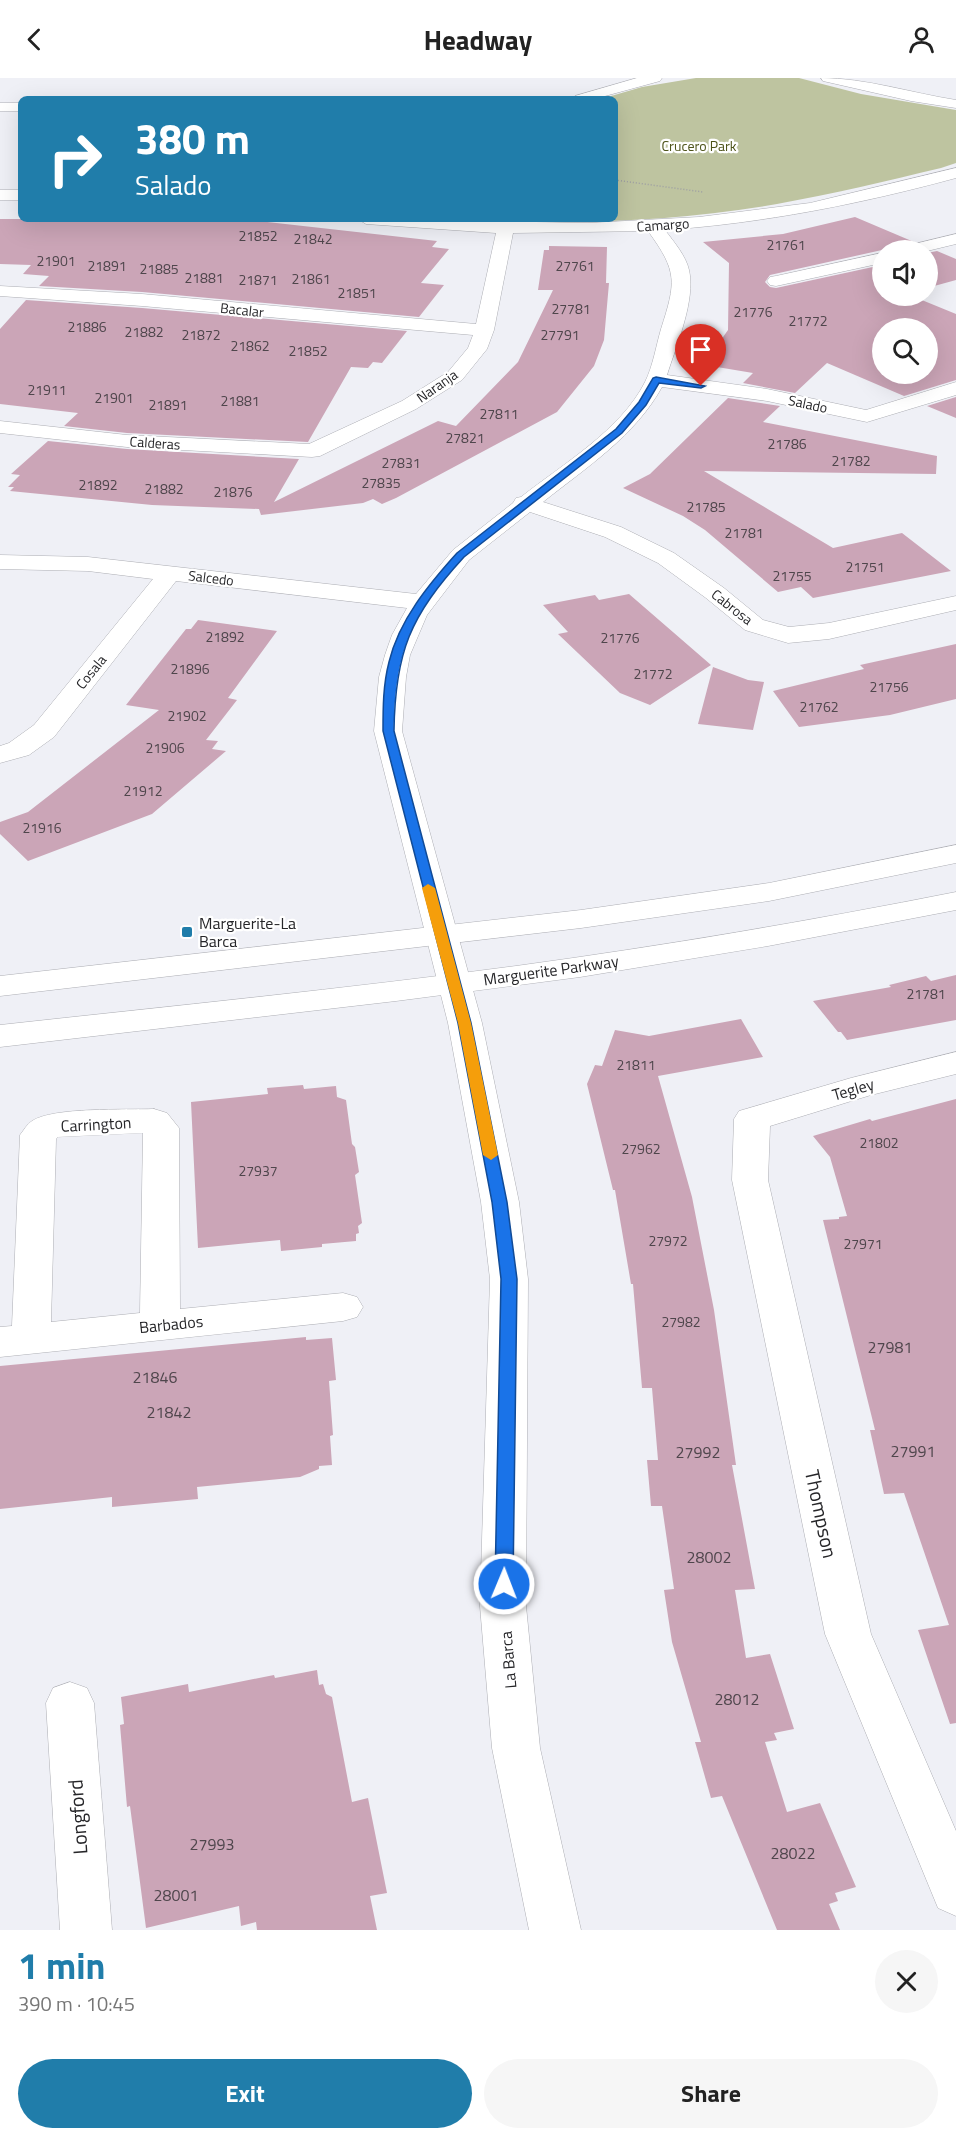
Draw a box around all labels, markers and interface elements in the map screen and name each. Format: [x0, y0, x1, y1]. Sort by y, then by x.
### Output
text: Headway [424, 19, 532, 60]
icon: back [18, 23, 51, 56]
icon: person [905, 23, 938, 56]
text: 380 m [135, 106, 250, 170]
icon: right [36, 120, 114, 198]
park label: Crucero Park [662, 135, 737, 156]
text: Salado [135, 164, 211, 205]
street label: Camargo [636, 212, 690, 237]
house number: 21852 [238, 225, 278, 246]
house number: 21842 [293, 228, 333, 249]
house number: 21761 [766, 234, 806, 255]
map controls [872, 240, 938, 384]
button: sound [872, 240, 938, 306]
house number: 21901 [36, 250, 76, 271]
house number: 21891 [87, 255, 127, 276]
house number: 27761 [555, 255, 595, 276]
house number: 21885 [139, 258, 179, 279]
house number: 21881 [184, 267, 224, 288]
house number: 21861 [291, 268, 331, 289]
house number: 21871 [238, 269, 278, 290]
house number: 21851 [337, 282, 377, 303]
street label: Bacalar [219, 297, 265, 322]
house number: 27781 [551, 298, 591, 319]
house number: 21776 [733, 301, 773, 322]
house number: 21772 [788, 310, 828, 331]
house number: 21886 [67, 316, 107, 337]
button: search [872, 318, 938, 384]
house number: 21882 [124, 321, 164, 342]
house number: 21872 [181, 324, 221, 345]
house number: 27791 [540, 324, 580, 345]
pin [675, 324, 726, 386]
icon: arrive [684, 333, 717, 366]
house number: 21862 [230, 335, 270, 356]
house number: 21852 [288, 340, 328, 361]
street label: Naranja [412, 364, 462, 407]
house number: 21911 [27, 379, 67, 400]
house number: 21901 [94, 387, 134, 408]
street label: Salado [787, 389, 830, 418]
house number: 21881 [220, 390, 260, 411]
house number: 21891 [148, 394, 188, 415]
house number: 27811 [479, 403, 519, 424]
house number: 27821 [445, 427, 485, 448]
street label: Calderas [129, 430, 181, 455]
house number: 21786 [767, 433, 807, 454]
house number: 21782 [831, 450, 871, 471]
house number: 27831 [381, 452, 421, 473]
house number: 27835 [361, 472, 401, 493]
house number: 21892 [78, 474, 118, 495]
house number: 21882 [144, 478, 184, 499]
house number: 21876 [213, 481, 253, 502]
house number: 21785 [686, 496, 726, 517]
house number: 21781 [724, 522, 764, 543]
house number: 21751 [845, 556, 885, 577]
street label: Salcedo [187, 564, 235, 591]
house number: 21755 [772, 565, 812, 586]
street label: Cabrosa [707, 584, 758, 630]
house number: 21892 [205, 626, 245, 647]
house number: 21776 [600, 627, 640, 648]
street label: Cosala [70, 650, 111, 693]
house number: 21896 [170, 658, 210, 679]
house number: 21772 [633, 663, 673, 684]
house number: 21756 [869, 676, 909, 697]
house number: 21762 [799, 696, 839, 717]
house number: 21902 [167, 705, 207, 726]
house number: 21906 [145, 737, 185, 758]
house number: 21912 [123, 780, 163, 801]
house number: 21916 [22, 817, 62, 838]
place label: Marguerite-La Barca [199, 911, 296, 953]
marker: Marguerite-La Barca [180, 925, 194, 939]
street label: Marguerite Parkway [482, 949, 620, 991]
house number: 21781 [906, 983, 946, 1004]
house number: 21811 [616, 1054, 656, 1075]
street label: Tegley [829, 1072, 877, 1106]
street label: Carrington [60, 1110, 132, 1138]
house number: 21802 [859, 1132, 899, 1153]
house number: 27962 [621, 1138, 661, 1159]
house number: 27937 [238, 1160, 278, 1181]
house number: 27972 [648, 1230, 688, 1251]
house number: 27971 [843, 1233, 883, 1254]
street label: Barbados [138, 1309, 204, 1339]
house number: 27982 [661, 1311, 701, 1332]
house number: 27981 [868, 1335, 912, 1359]
house number: 21846 [133, 1365, 177, 1389]
house number: 21842 [147, 1400, 191, 1424]
house number: 27991 [891, 1439, 935, 1463]
house number: 27992 [676, 1440, 720, 1464]
street label: Thompson [797, 1467, 846, 1561]
house number: 28002 [687, 1545, 731, 1569]
position arrow [472, 1552, 536, 1616]
street label: La Barca [494, 1630, 522, 1690]
house number: 28012 [715, 1687, 759, 1711]
street label: Longford [59, 1778, 96, 1856]
house number: 27993 [190, 1832, 234, 1856]
house number: 28022 [771, 1841, 815, 1865]
house number: 28001 [154, 1883, 198, 1907]
text: 1 min [18, 1938, 105, 1993]
button: close [875, 1950, 938, 2013]
text: 390 m · 10:45 [18, 1988, 135, 2019]
button: Exit [18, 2059, 472, 2128]
button: Share [484, 2059, 938, 2128]

